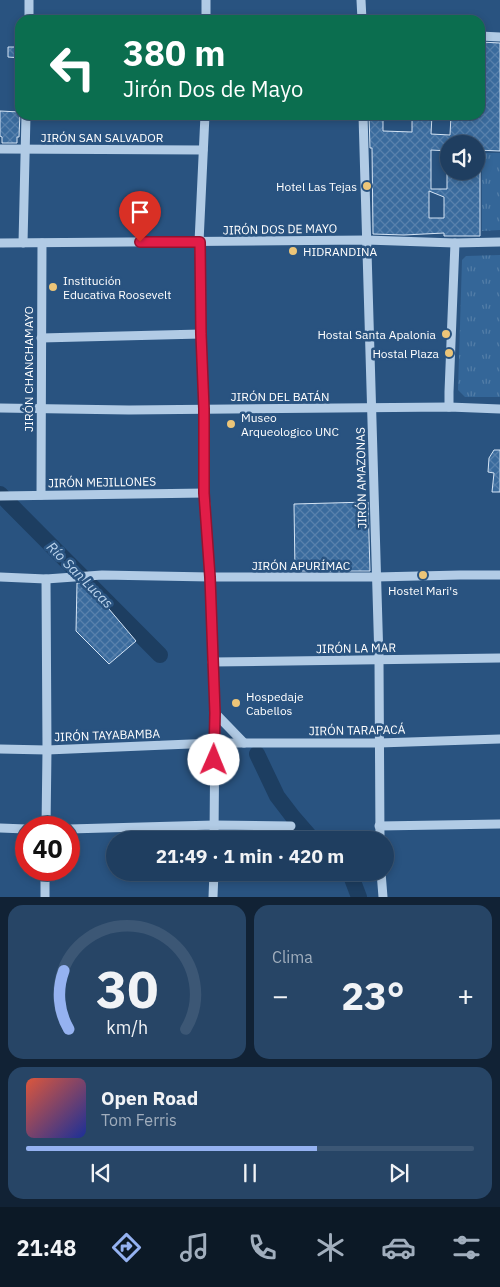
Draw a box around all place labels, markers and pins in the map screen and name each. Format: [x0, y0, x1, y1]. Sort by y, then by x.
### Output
place label: Hotel Las Tejas [276, 179, 357, 194]
marker: Hotel Las Tejas [361, 180, 373, 192]
pin [119, 191, 161, 242]
place label: HIDRANDINA [303, 244, 378, 259]
marker: HIDRANDINA [287, 245, 299, 257]
place label: Institución Educativa Roosevelt [63, 273, 171, 302]
marker: Institución Educativa Roosevelt [47, 281, 59, 293]
place label: Hostal Santa Apalonia [317, 327, 437, 342]
marker: Hostal Santa Apalonia [440, 328, 452, 340]
place label: Hostal Plaza [372, 346, 440, 361]
marker: Hostal Plaza [443, 347, 455, 359]
place label: Museo Arqueologico UNC [241, 410, 340, 439]
marker: Museo Arqueologico UNC [225, 418, 237, 430]
marker: Hostel Mari's [417, 569, 429, 581]
place label: Hostel Mari's [388, 583, 458, 598]
place label: Hospedaje Cabellos [246, 689, 304, 718]
marker: Hospedaje Cabellos [230, 697, 242, 709]

